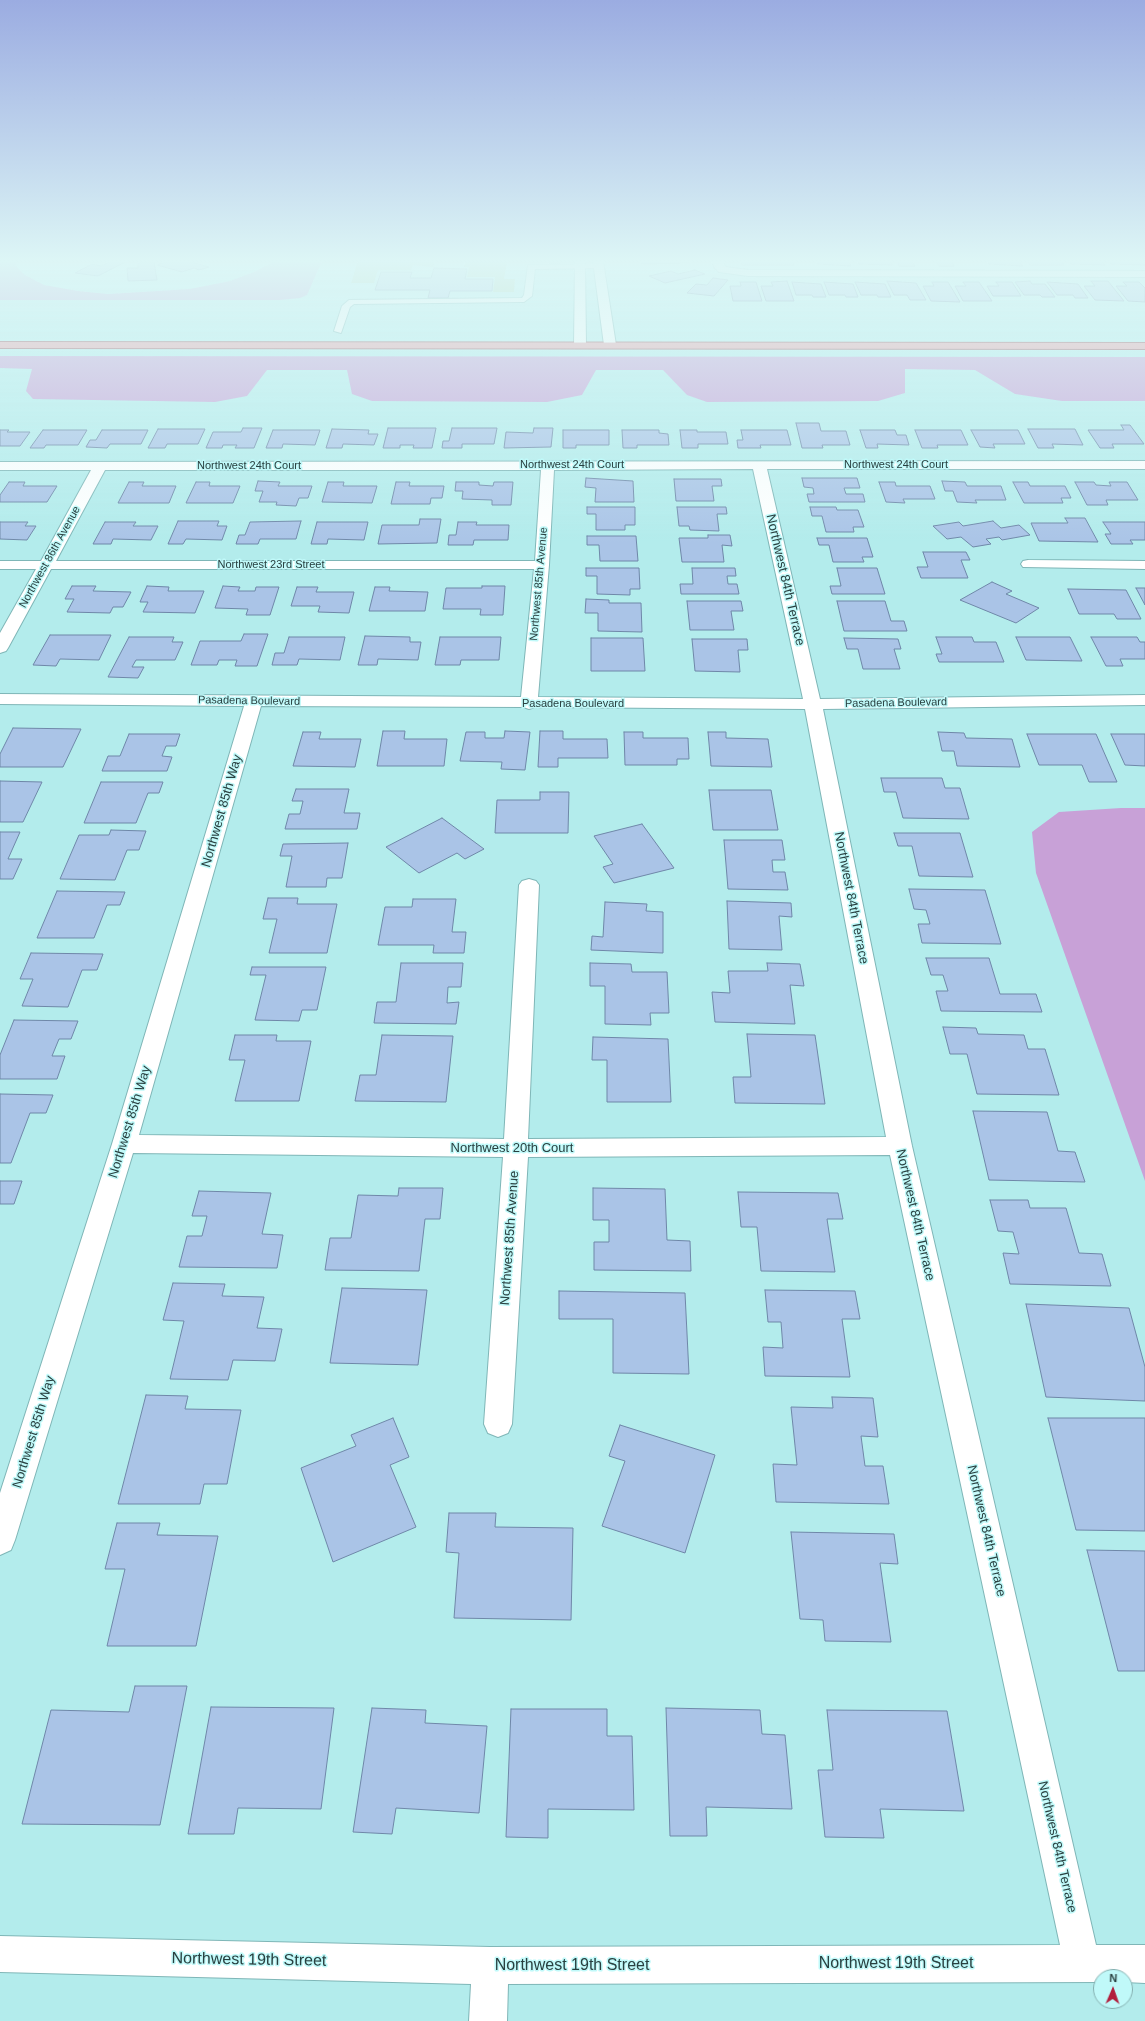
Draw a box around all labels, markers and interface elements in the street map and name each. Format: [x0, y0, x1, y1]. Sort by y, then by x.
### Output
street label: Northwest 24th Court [520, 458, 624, 472]
street label: Northwest 24th Court [844, 458, 948, 472]
street label: Northwest 24th Court [197, 459, 301, 473]
street label: Northwest 86th Avenue [17, 504, 83, 610]
street label: Northwest 84th Terrace [762, 513, 808, 647]
street label: Northwest 85th Avenue [527, 527, 551, 641]
street label: Northwest 23rd Street [218, 558, 324, 572]
street label: Pasadena Boulevard [198, 694, 300, 708]
street label: Pasadena Boulevard [845, 696, 947, 710]
street label: Pasadena Boulevard [522, 697, 624, 711]
street label: Northwest 85th Way [198, 753, 246, 869]
street label: Northwest 84th Terrace [831, 831, 871, 965]
street label: Northwest 85th Way [106, 1064, 154, 1180]
street label: Northwest 20th Court [451, 1140, 573, 1156]
street label: Northwest 84th Terrace [892, 1148, 938, 1282]
street label: Northwest 85th Avenue [498, 1170, 522, 1306]
street label: Northwest 85th Way [10, 1374, 58, 1490]
street label: Northwest 84th Terrace [963, 1464, 1009, 1598]
street label: Northwest 84th Terrace [1034, 1780, 1080, 1914]
street label: Northwest 19th Street [171, 1949, 327, 1971]
street label: Northwest 19th Street [819, 1954, 973, 1974]
street label: Northwest 19th Street [495, 1956, 649, 1976]
north arrow [1093, 1969, 1133, 2009]
text: N [1109, 1972, 1118, 1984]

